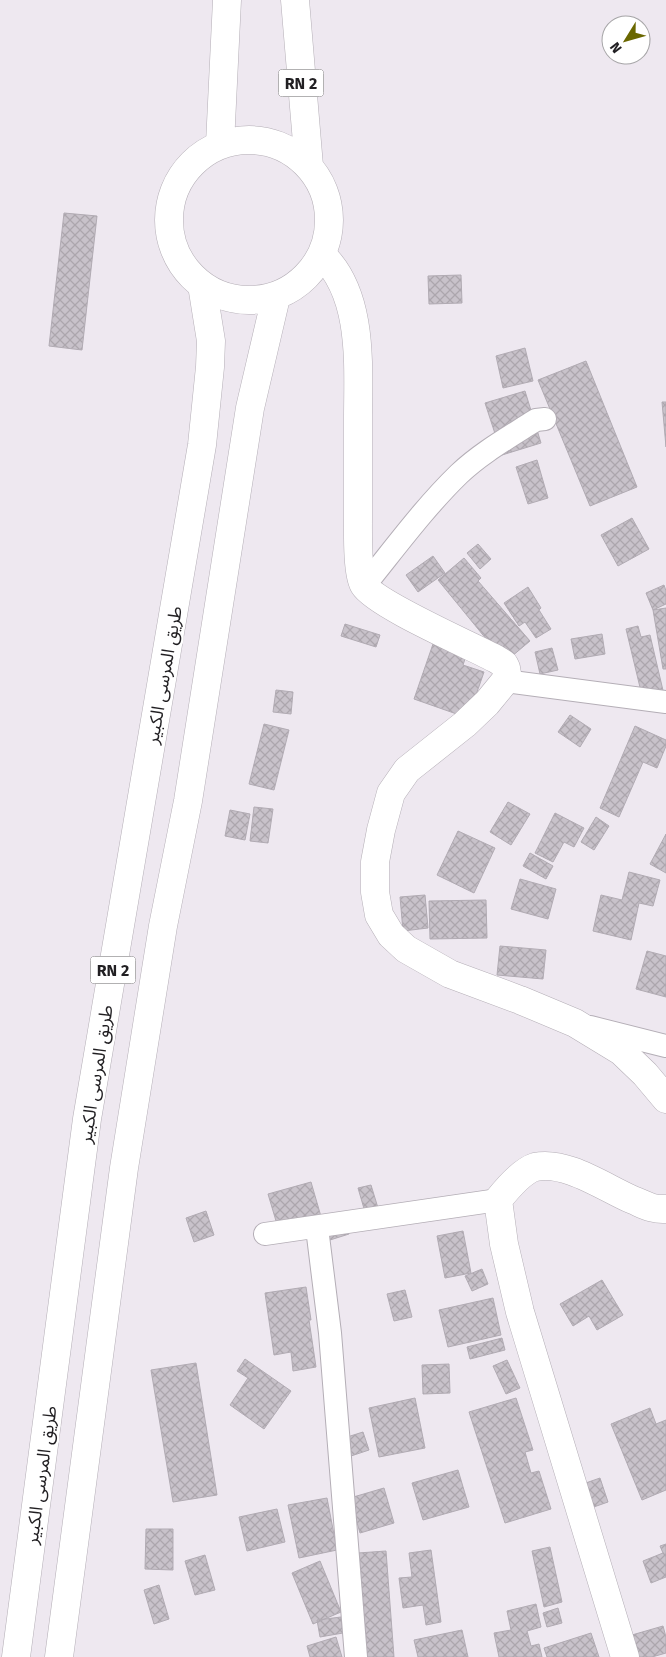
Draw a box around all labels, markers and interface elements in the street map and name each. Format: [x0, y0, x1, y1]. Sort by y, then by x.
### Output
north arrow [601, 15, 651, 65]
text: N [606, 39, 626, 56]
road number: RN 2 [278, 70, 324, 96]
street label: طريق المرسى الكبير [141, 604, 187, 747]
road number: RN 2 [90, 956, 136, 984]
street label: طريق المرسى الكبير [74, 1003, 118, 1146]
street label: طريق المرسى الكبير [20, 1404, 62, 1547]

